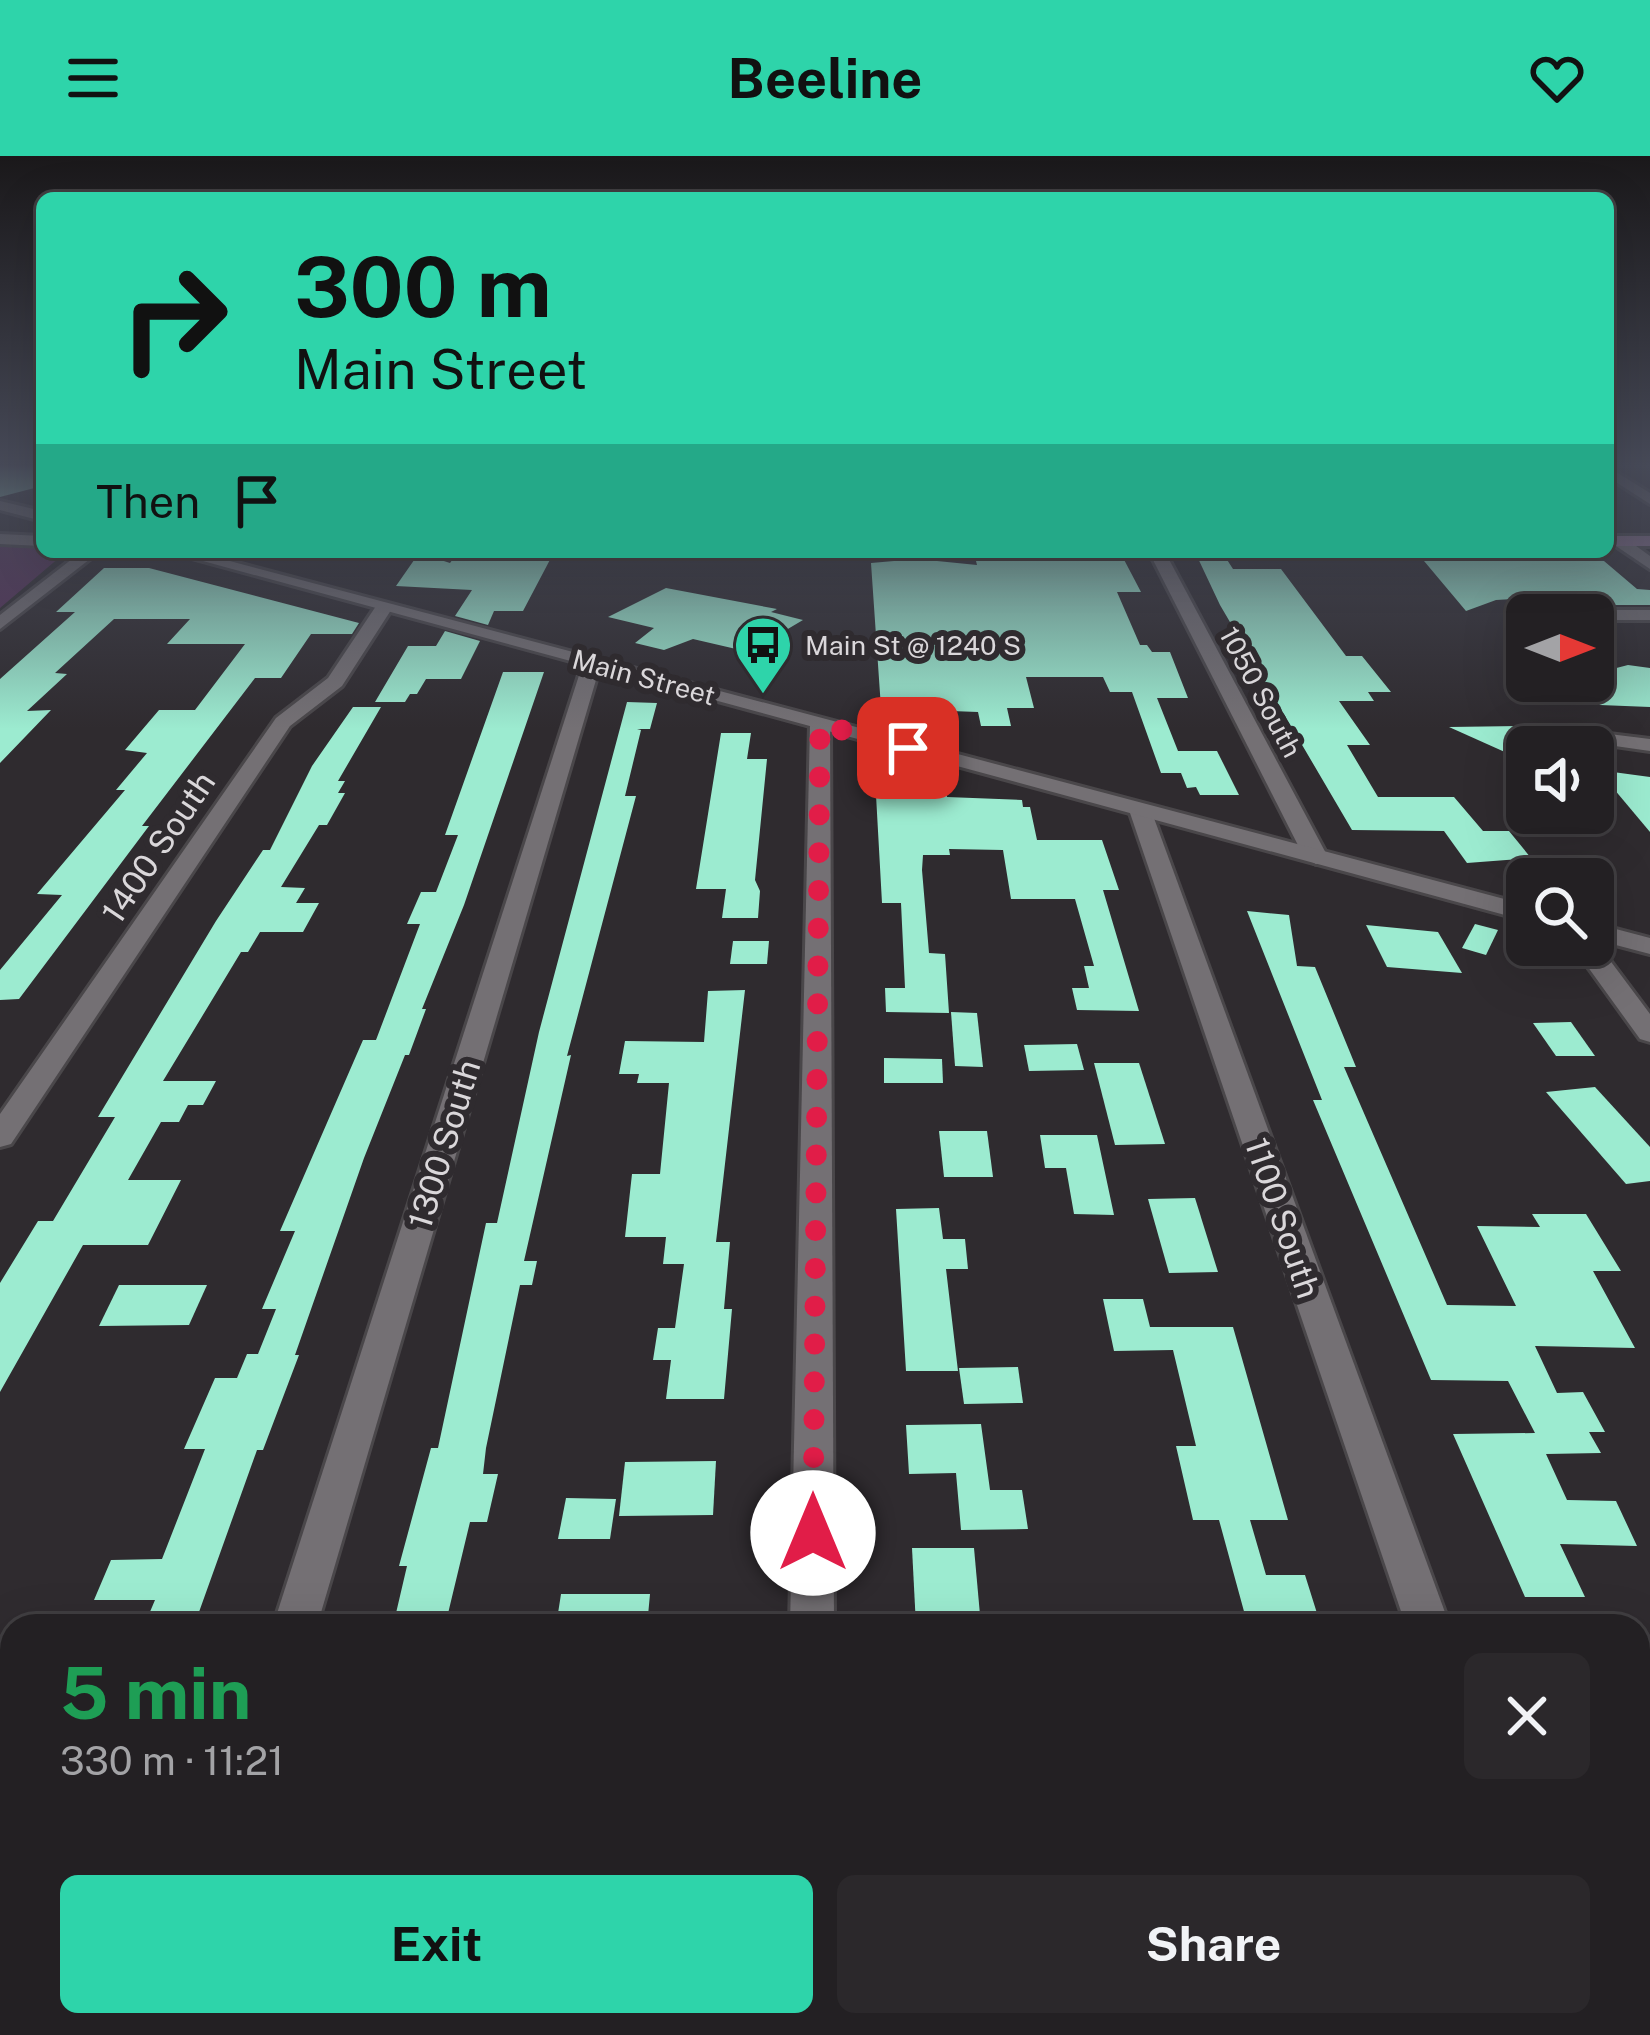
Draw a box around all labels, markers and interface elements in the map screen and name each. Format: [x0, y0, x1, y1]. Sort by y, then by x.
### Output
icon: menu [60, 45, 126, 111]
icon: heart [1524, 45, 1590, 111]
text: Beeline [728, 47, 922, 110]
text: 300 m [294, 237, 552, 336]
icon: right [96, 240, 252, 396]
text: Main Street [294, 338, 587, 401]
icon: arrive [224, 468, 290, 534]
text: Then [96, 475, 200, 528]
north arrow [1506, 594, 1614, 702]
map controls [1506, 594, 1614, 966]
bus stop icon: Main St @ 1240 S [732, 614, 794, 696]
street label: 1050 South [1213, 621, 1309, 763]
place label: Main St @ 1240 S [805, 629, 1021, 661]
street label: Main Street [569, 643, 719, 711]
pin [857, 697, 959, 799]
icon: arrive [875, 715, 941, 781]
button: sound [1506, 726, 1614, 834]
street label: 1400 South [94, 764, 222, 930]
button: search [1506, 858, 1614, 966]
street label: 1300 South [400, 1055, 488, 1233]
street label: 1100 South [1238, 1133, 1328, 1303]
position arrow [750, 1470, 876, 1596]
text: 5 min [60, 1651, 251, 1735]
button: close [1464, 1653, 1590, 1779]
text: 330 m · 11:21 [60, 1738, 284, 1784]
button: Exit [60, 1875, 813, 2013]
button: Share [837, 1875, 1590, 2013]

